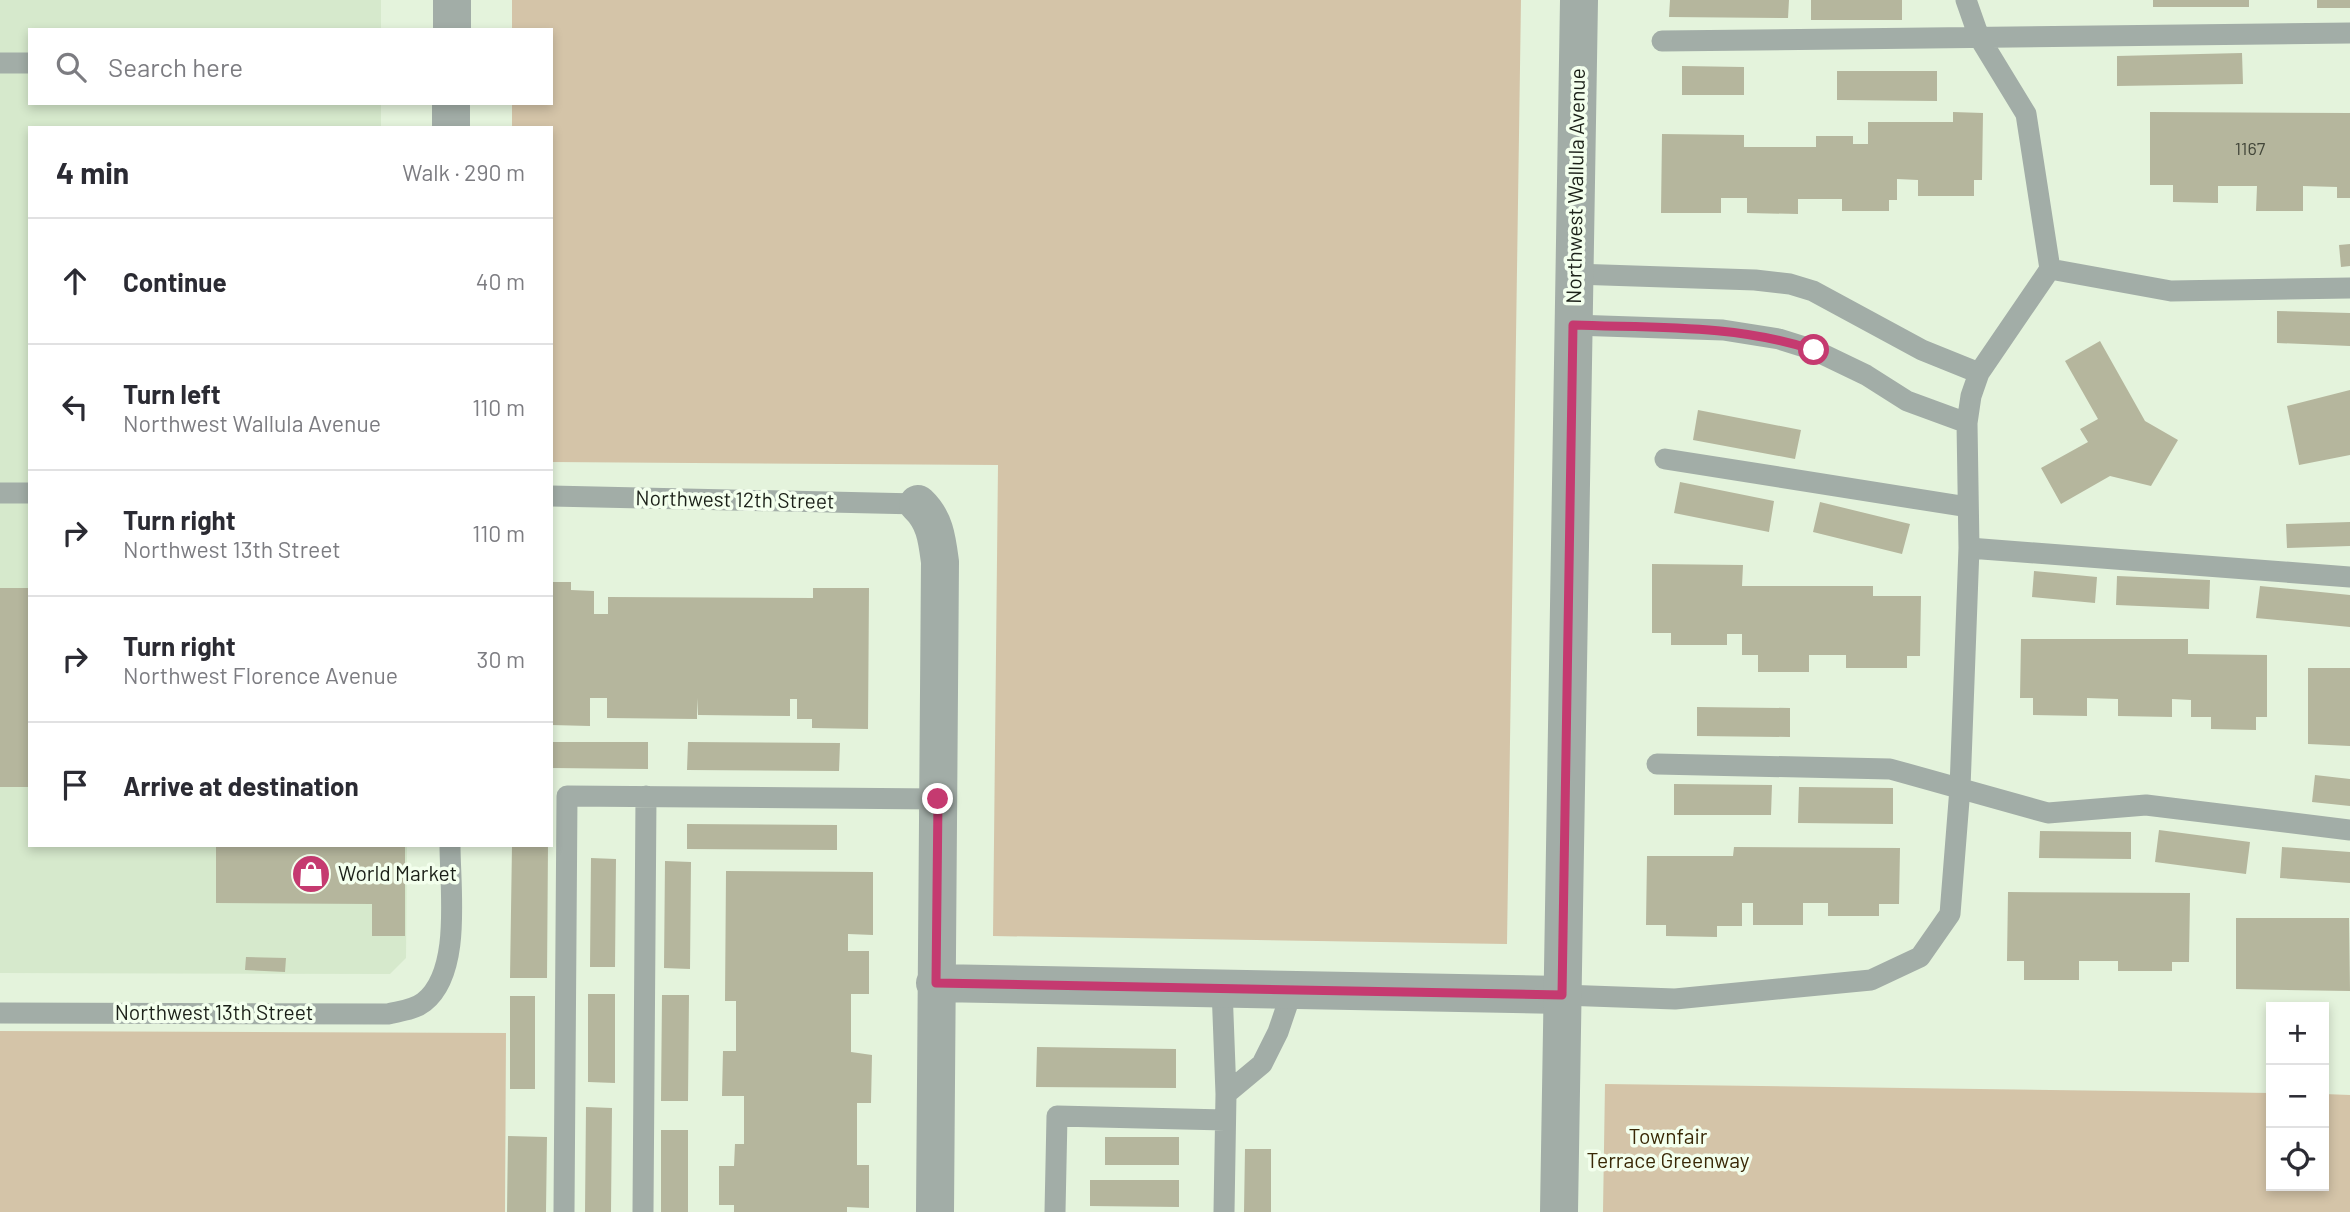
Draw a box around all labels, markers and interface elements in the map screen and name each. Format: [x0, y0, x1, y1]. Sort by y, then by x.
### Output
search box [28, 28, 553, 105]
icon: search [52, 48, 90, 86]
text: Search here [108, 51, 243, 82]
street label: Northwest Wallula Avenue [1560, 68, 1589, 304]
house number: 1167 [2235, 137, 2266, 159]
text: 4 min [56, 154, 129, 190]
text: Walk · 290 m [402, 158, 525, 186]
icon: ahead [56, 262, 94, 300]
text: Continue [123, 266, 227, 297]
text: 40 m [476, 267, 525, 295]
route start [1798, 334, 1829, 365]
text: Turn left [123, 378, 221, 409]
icon: left [56, 388, 94, 426]
text: 110 m [472, 393, 525, 421]
text: Northwest Wallula Avenue [123, 409, 381, 437]
street label: Northwest 12th Street [635, 484, 835, 513]
text: Turn right [123, 504, 236, 535]
icon: right [56, 514, 94, 552]
text: 110 m [472, 519, 525, 547]
text: Northwest 13th Street [123, 535, 341, 563]
text: Turn right [123, 630, 236, 661]
icon: right [56, 640, 94, 678]
text: 30 m [477, 645, 525, 673]
text: Northwest Florence Avenue [123, 661, 398, 689]
icon: arrive [56, 766, 94, 804]
text: Arrive at destination [123, 770, 359, 801]
route end [922, 783, 953, 814]
shop icon: World Market [290, 853, 332, 895]
place label: World Market [338, 860, 457, 885]
street label: Northwest 13th Street [115, 999, 313, 1024]
map controls [2266, 1002, 2329, 1191]
button: + [2266, 1002, 2329, 1065]
button: − [2266, 1065, 2329, 1128]
park label: Townfair Terrace Greenway [1586, 1123, 1750, 1172]
button: locate [2266, 1128, 2329, 1191]

